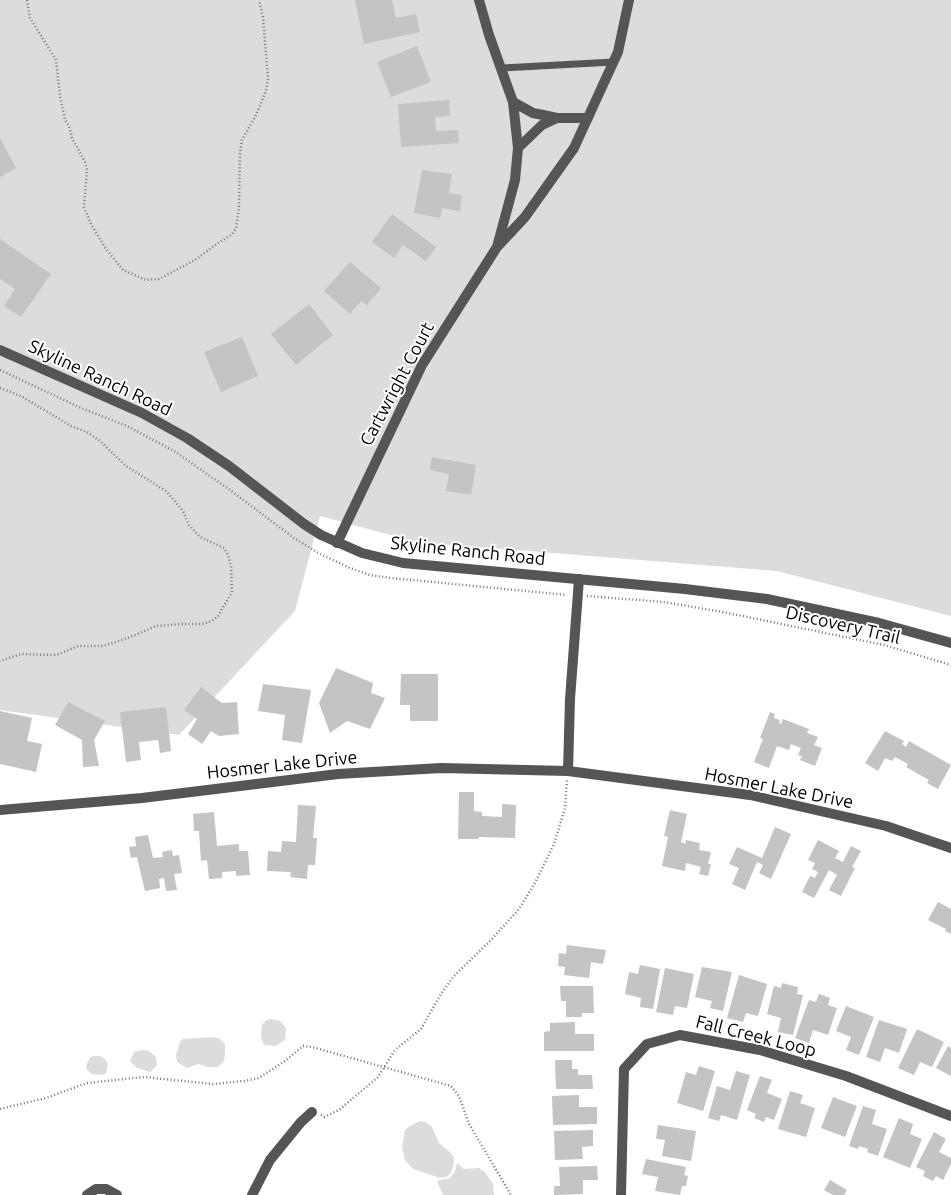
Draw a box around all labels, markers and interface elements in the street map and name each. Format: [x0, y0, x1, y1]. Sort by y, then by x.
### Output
street label: Cartwright Court [355, 318, 439, 450]
street label: Skyline Ranch Road [25, 335, 175, 421]
street label: Skyline Ranch Road [389, 532, 547, 570]
street label: Discovery Trail [784, 601, 902, 649]
street label: Hosmer Lake Drive [206, 746, 358, 784]
street label: Hosmer Lake Drive [703, 763, 855, 813]
street label: Fall Creek Loop [694, 1011, 818, 1061]

